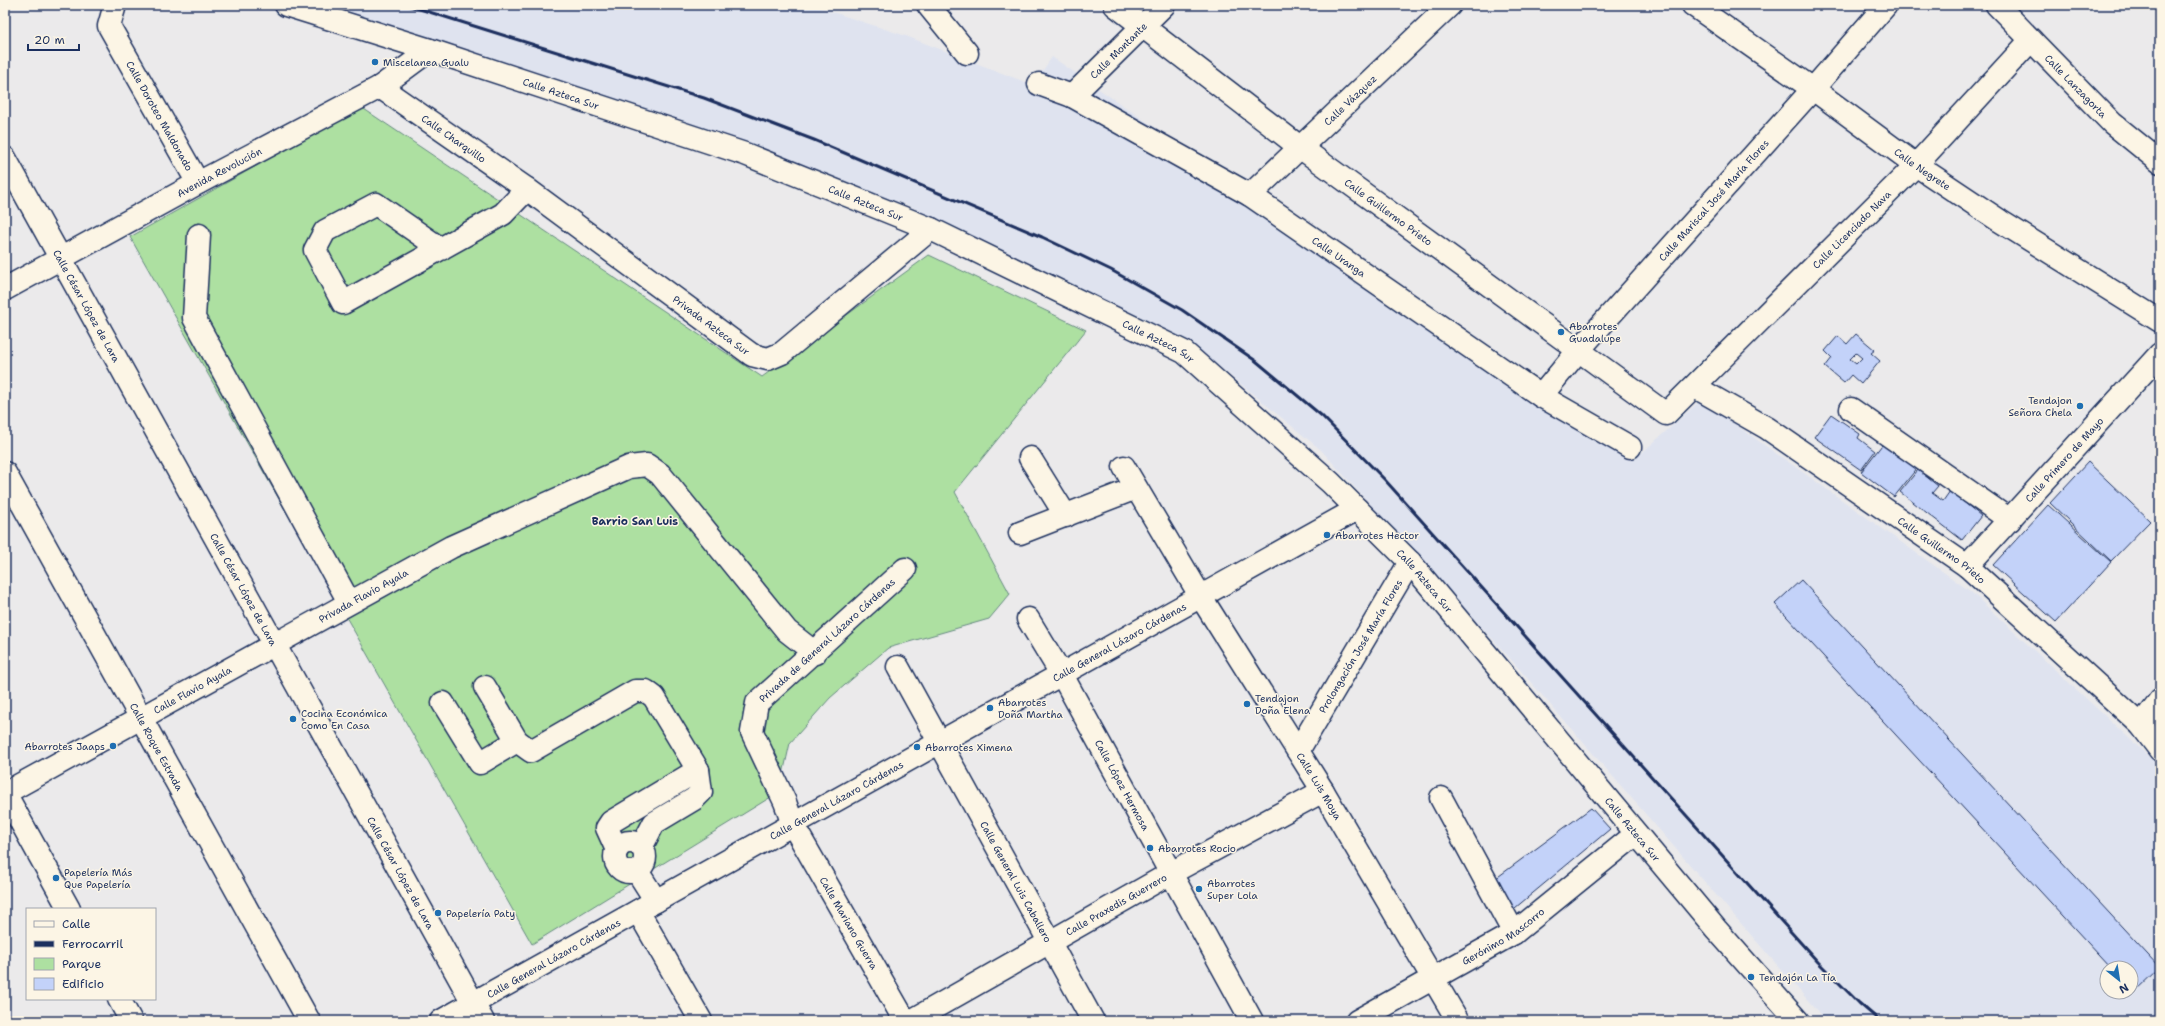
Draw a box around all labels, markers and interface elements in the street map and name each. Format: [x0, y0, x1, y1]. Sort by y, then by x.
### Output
street label: Calle Montante [1087, 19, 1150, 82]
scale bar [28, 26, 79, 52]
text: 20 m [34, 32, 65, 48]
street label: Calle Lanzagorta [2042, 52, 2110, 121]
place label: Miscelanea Gualu [383, 56, 469, 69]
marker: Miscelanea Gualu [370, 57, 380, 67]
street label: Calle Doroteo Maldonado [123, 59, 196, 173]
street label: Calle Vázquez [1321, 72, 1380, 128]
street label: Calle Azteca Sur [521, 75, 601, 113]
street label: Calle Charquillo [419, 112, 489, 166]
street label: Calle Mariscal José María Flores [1656, 137, 1772, 264]
street label: Avenida Revolución [175, 145, 264, 200]
street label: Calle Negrete [1891, 145, 1953, 193]
street label: Calle Guillermo Prieto [1342, 176, 1435, 249]
street label: Calle Azteca Sur [826, 182, 905, 224]
street label: Calle Licenciado Nava [1810, 187, 1894, 272]
street label: Calle Uranga [1309, 234, 1369, 280]
street label: Calle César López de Lara [50, 247, 123, 365]
street label: Privada Azteca Sur [670, 293, 752, 358]
street label: Calle Azteca Sur [1120, 317, 1198, 366]
place label: Abarrotes Guadalupe [1569, 320, 1621, 345]
marker: Abarrotes Guadalupe [1556, 327, 1566, 337]
place label: Tendajon Señora Chela [2008, 394, 2073, 419]
marker: Tendajon Señora Chela [2075, 401, 2085, 411]
street label: Calle Primero de Mayo [2022, 415, 2106, 505]
district label: Barrio San Luis [592, 514, 678, 529]
street label: Calle Guillermo Prieto [1895, 514, 1988, 587]
place label: Abarrotes Hector [1335, 529, 1419, 542]
marker: Abarrotes Hector [1322, 530, 1332, 540]
street label: Calle César López de Lara [207, 531, 280, 649]
street label: Calle Azteca Sur [1394, 546, 1456, 616]
street label: Privada Flavio Ayala [316, 566, 411, 626]
street label: Privada de General Lázaro Cárdenas [756, 575, 898, 705]
street label: Prolongación José María Flores [1316, 577, 1405, 716]
street label: Calle General Lázaro Cárdenas [1050, 600, 1189, 685]
street label: Calle Flavio Ayala [151, 663, 235, 717]
place label: Tendajon Doña Elena [1255, 692, 1311, 717]
place label: Abarrotes Doña Martha [998, 696, 1064, 721]
marker: Tendajon Doña Elena [1242, 699, 1252, 709]
street label: Calle Roque Estrada [127, 701, 186, 794]
marker: Abarrotes Doña Martha [985, 703, 995, 713]
place label: Cocina Económica Como En Casa [301, 707, 388, 732]
marker: Cocina Económica Como En Casa [288, 714, 298, 724]
street label: Calle López Hermosa [1092, 737, 1153, 834]
place label: Abarrotes Jaaps [24, 740, 105, 753]
marker: Abarrotes Jaaps [108, 741, 118, 751]
place label: Abarrotes Ximena [925, 741, 1013, 754]
marker: Abarrotes Ximena [912, 742, 922, 752]
street label: Calle Luis Moya [1293, 750, 1345, 823]
street label: Calle General Lázaro Cárdenas [767, 758, 906, 843]
street label: Calle Azteca Sur [1602, 795, 1663, 865]
street label: Calle César López de Lara [364, 814, 437, 932]
street label: Calle General Luis Caballero [977, 819, 1054, 945]
place label: Abarrotes Rocio [1158, 842, 1236, 855]
marker: Abarrotes Rocio [1145, 843, 1155, 853]
place label: Papelería Más Que Papelería [64, 866, 133, 891]
street label: Calle Praxedis Guerrero [1063, 871, 1169, 939]
marker: Papelería Más Que Papelería [51, 873, 61, 883]
street label: Calle Mariano Guerra [817, 874, 881, 973]
place label: Abarrotes Super Lola [1207, 877, 1259, 902]
marker: Abarrotes Super Lola [1194, 884, 1204, 894]
street label: Gerónimo Mascorro [1460, 905, 1547, 968]
place label: Papelería Paty [446, 907, 515, 920]
legend [26, 908, 156, 1000]
marker: Papelería Paty [433, 908, 443, 918]
text: Calle [62, 916, 91, 932]
street label: Calle General Lázaro Cárdenas [485, 916, 623, 1001]
text: Ferrocarril [62, 936, 123, 952]
text: Parque [62, 956, 101, 972]
north arrow [2099, 960, 2139, 1000]
place label: Tendajón La Tía [1759, 971, 1837, 984]
marker: Tendajón La Tía [1746, 972, 1756, 982]
text: Edificio [62, 976, 104, 992]
text: N [2116, 980, 2131, 997]

